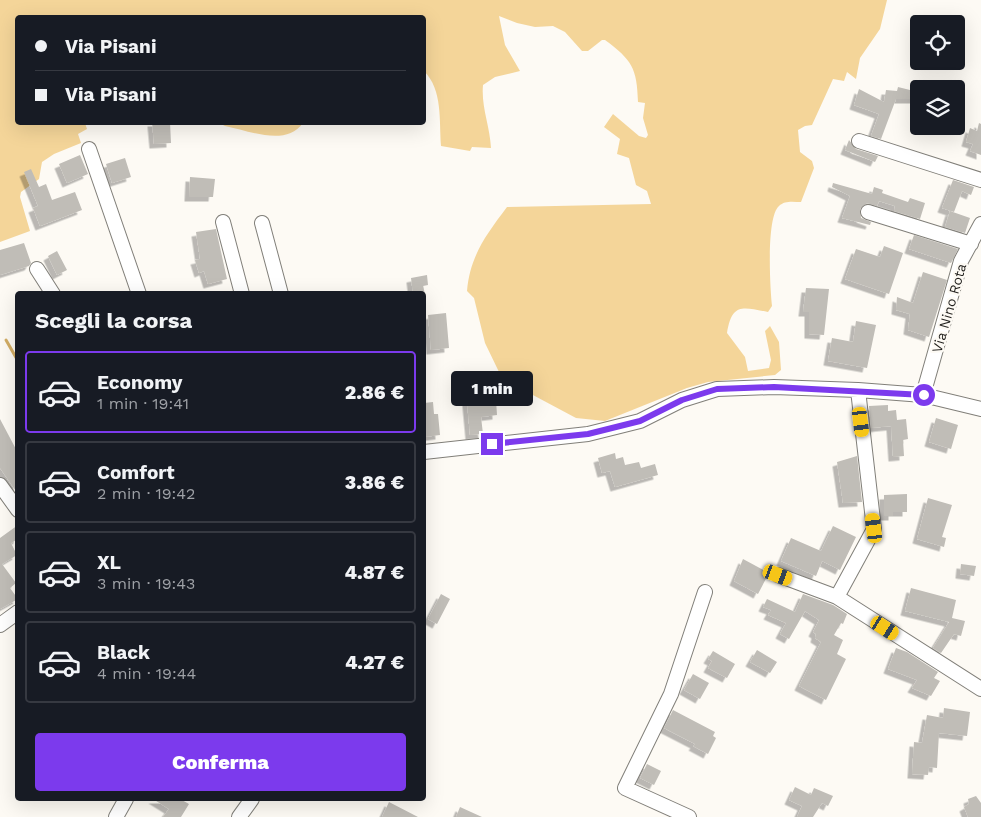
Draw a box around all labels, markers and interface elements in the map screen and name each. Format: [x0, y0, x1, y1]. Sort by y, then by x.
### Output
map controls [910, 15, 965, 135]
button: locate [910, 15, 965, 70]
text: Via Pisani [65, 35, 156, 58]
button: layers [910, 80, 965, 135]
text: Via Pisani [65, 83, 156, 106]
street label: Via Nino Rota [929, 261, 969, 354]
text: Scegli la corsa [35, 308, 192, 333]
icon: car [37, 370, 82, 415]
text: Economy [97, 371, 182, 394]
callout: 1 min [451, 372, 533, 406]
text: 1 min [471, 379, 513, 398]
text: 2.86 € [345, 381, 404, 404]
route start [913, 384, 935, 406]
text: 1 min · 19:41 [97, 394, 189, 413]
car [851, 406, 870, 438]
route end [481, 433, 503, 455]
icon: car [37, 460, 82, 505]
text: Comfort [97, 461, 175, 484]
text: 3.86 € [345, 471, 404, 494]
text: 2 min · 19:42 [97, 484, 195, 503]
car [864, 512, 883, 544]
icon: car [37, 550, 82, 595]
text: XL [97, 551, 121, 574]
text: 4.87 € [345, 561, 404, 584]
car [761, 563, 794, 587]
text: 3 min · 19:43 [97, 574, 195, 593]
car [868, 614, 901, 642]
icon: car [37, 640, 82, 685]
text: Black [97, 641, 150, 664]
text: 4.27 € [345, 651, 404, 674]
text: 4 min · 19:44 [97, 664, 196, 683]
button: Conferma [35, 733, 406, 791]

